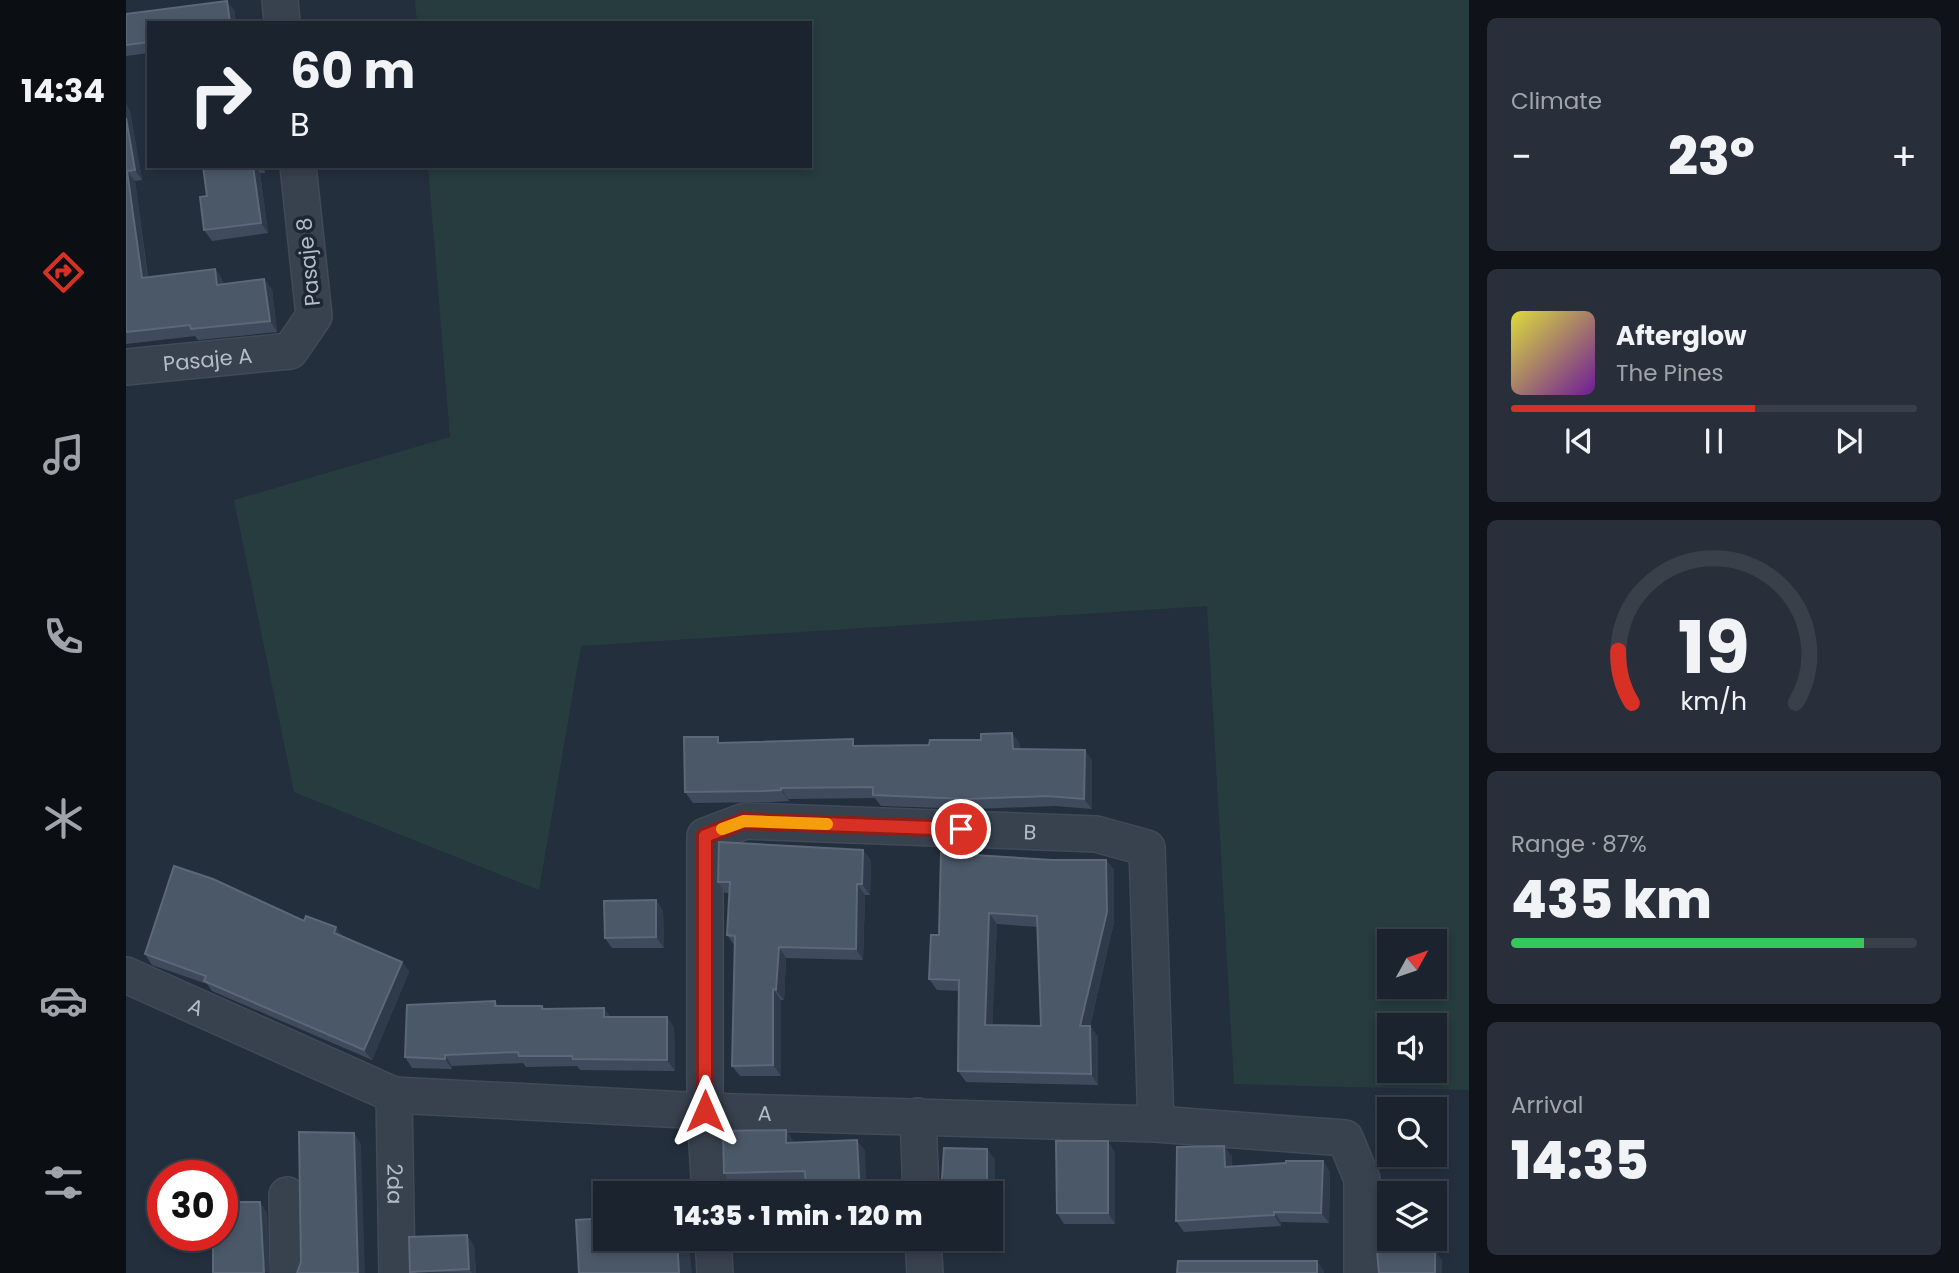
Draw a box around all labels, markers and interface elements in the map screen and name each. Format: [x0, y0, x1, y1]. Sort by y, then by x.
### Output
text: 60 m [290, 37, 415, 105]
icon: right [175, 49, 266, 140]
text: 14:34 [21, 68, 105, 113]
text: Climate [1511, 85, 1602, 117]
text: B [290, 102, 310, 147]
text: 23° [1668, 120, 1755, 193]
text: − [1511, 130, 1532, 183]
text: + [1891, 130, 1917, 183]
street label: Pasaje 8 [289, 216, 327, 308]
icon: directions [39, 248, 88, 297]
text: Afterglow [1616, 318, 1747, 354]
street label: Pasaje A [162, 340, 254, 378]
text: The Pines [1616, 357, 1724, 389]
icon: previous [1560, 422, 1598, 460]
icon: pause [1695, 422, 1733, 460]
icon: next [1830, 422, 1868, 460]
icon: music [39, 430, 88, 479]
text: 19 [1678, 597, 1750, 698]
icon: phone [39, 612, 88, 661]
text: km/h [1681, 683, 1747, 718]
icon: climate [39, 794, 88, 843]
pin [931, 799, 991, 859]
icon: arrive [942, 810, 980, 848]
street label: B [1023, 817, 1037, 846]
text: Range · 87% [1511, 828, 1647, 860]
text: 435 km [1511, 863, 1712, 936]
north arrow [1377, 929, 1447, 999]
map controls [1377, 929, 1447, 1251]
icon: car [39, 976, 88, 1025]
street label: A [184, 990, 209, 1023]
button: sound [1377, 1013, 1447, 1083]
position arrow [668, 1074, 742, 1148]
text: Arrival [1511, 1089, 1583, 1121]
button: search [1377, 1097, 1447, 1167]
street label: A [757, 1098, 772, 1127]
text: 14:35 [1511, 1124, 1649, 1197]
icon: filters [39, 1158, 88, 1207]
speed limit sign: 30 [147, 1160, 238, 1251]
street label: 2da [381, 1164, 410, 1204]
button: layers [1377, 1181, 1447, 1251]
text: 14:35 · 1 min · 120 m [674, 1198, 922, 1234]

